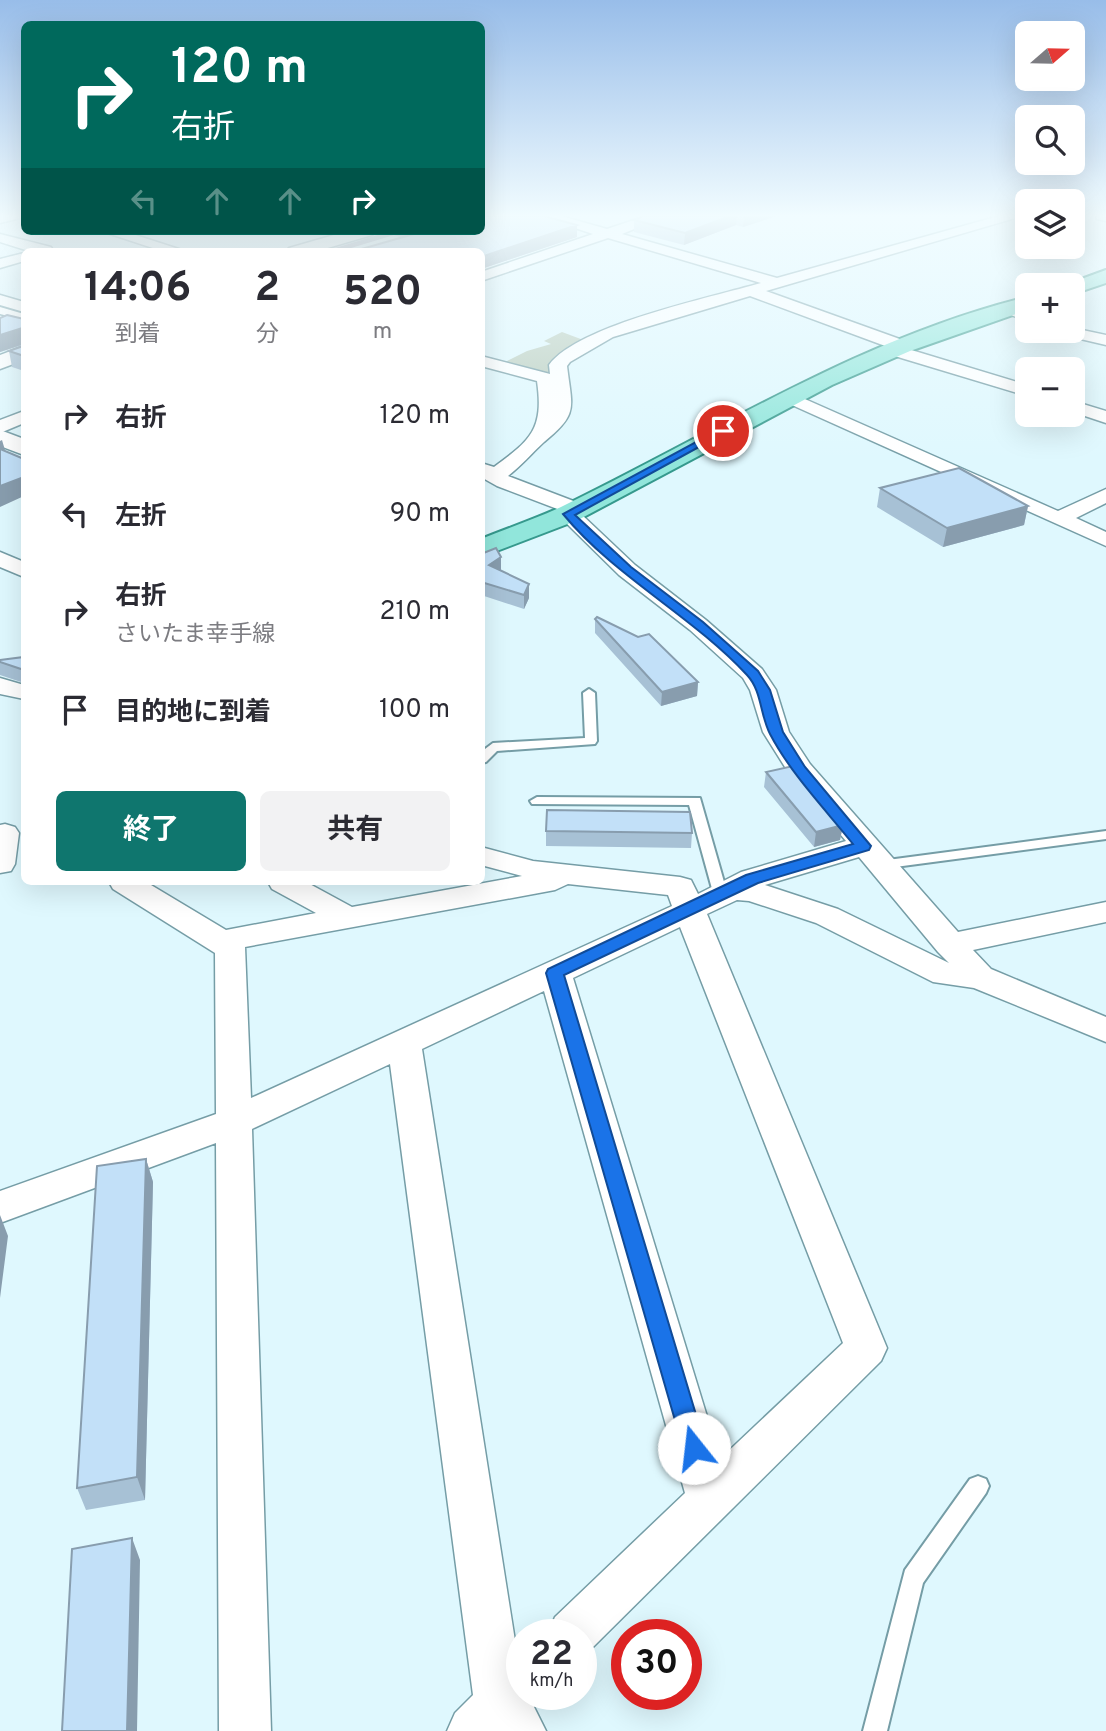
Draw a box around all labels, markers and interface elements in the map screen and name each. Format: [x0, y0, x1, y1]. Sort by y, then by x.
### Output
north arrow [1015, 21, 1085, 91]
map controls [1015, 21, 1085, 427]
text: 120 m [171, 39, 308, 101]
icon: right [56, 49, 147, 140]
button: search [1015, 105, 1085, 175]
text: 右折 [171, 109, 235, 149]
icon: left [125, 182, 163, 220]
icon: ahead [198, 182, 236, 220]
icon: ahead [271, 182, 309, 220]
icon: right [344, 182, 382, 220]
button: layers [1015, 189, 1085, 259]
text: 14:06 [84, 263, 191, 316]
text: 2 [254, 263, 280, 316]
text: 520 [343, 267, 422, 320]
button: + [1015, 273, 1085, 343]
text: m [373, 318, 392, 347]
text: 到着 [115, 321, 161, 350]
text: 分 [256, 321, 279, 350]
button: − [1015, 357, 1085, 427]
icon: right [56, 397, 94, 435]
text: 120 m [380, 400, 450, 433]
pin [693, 401, 753, 461]
text: 右折 [115, 403, 167, 436]
icon: arrive [704, 412, 742, 450]
icon: left [56, 495, 94, 533]
text: 90 m [390, 498, 450, 531]
text: 左折 [115, 501, 167, 534]
text: 右折 [115, 581, 167, 614]
icon: right [56, 593, 94, 631]
text: 210 m [380, 596, 450, 629]
text: さいたま幸手線 [115, 621, 275, 650]
icon: arrive [56, 691, 94, 729]
text: 100 m [379, 694, 450, 727]
text: 目的地に到着 [115, 697, 271, 730]
button: 終了 [56, 791, 246, 871]
button: 共有 [260, 791, 450, 871]
position arrow [657, 1411, 731, 1485]
speed limit sign: 30 [611, 1619, 702, 1710]
text: 22 [530, 1633, 573, 1677]
text: km/h [530, 1670, 573, 1693]

